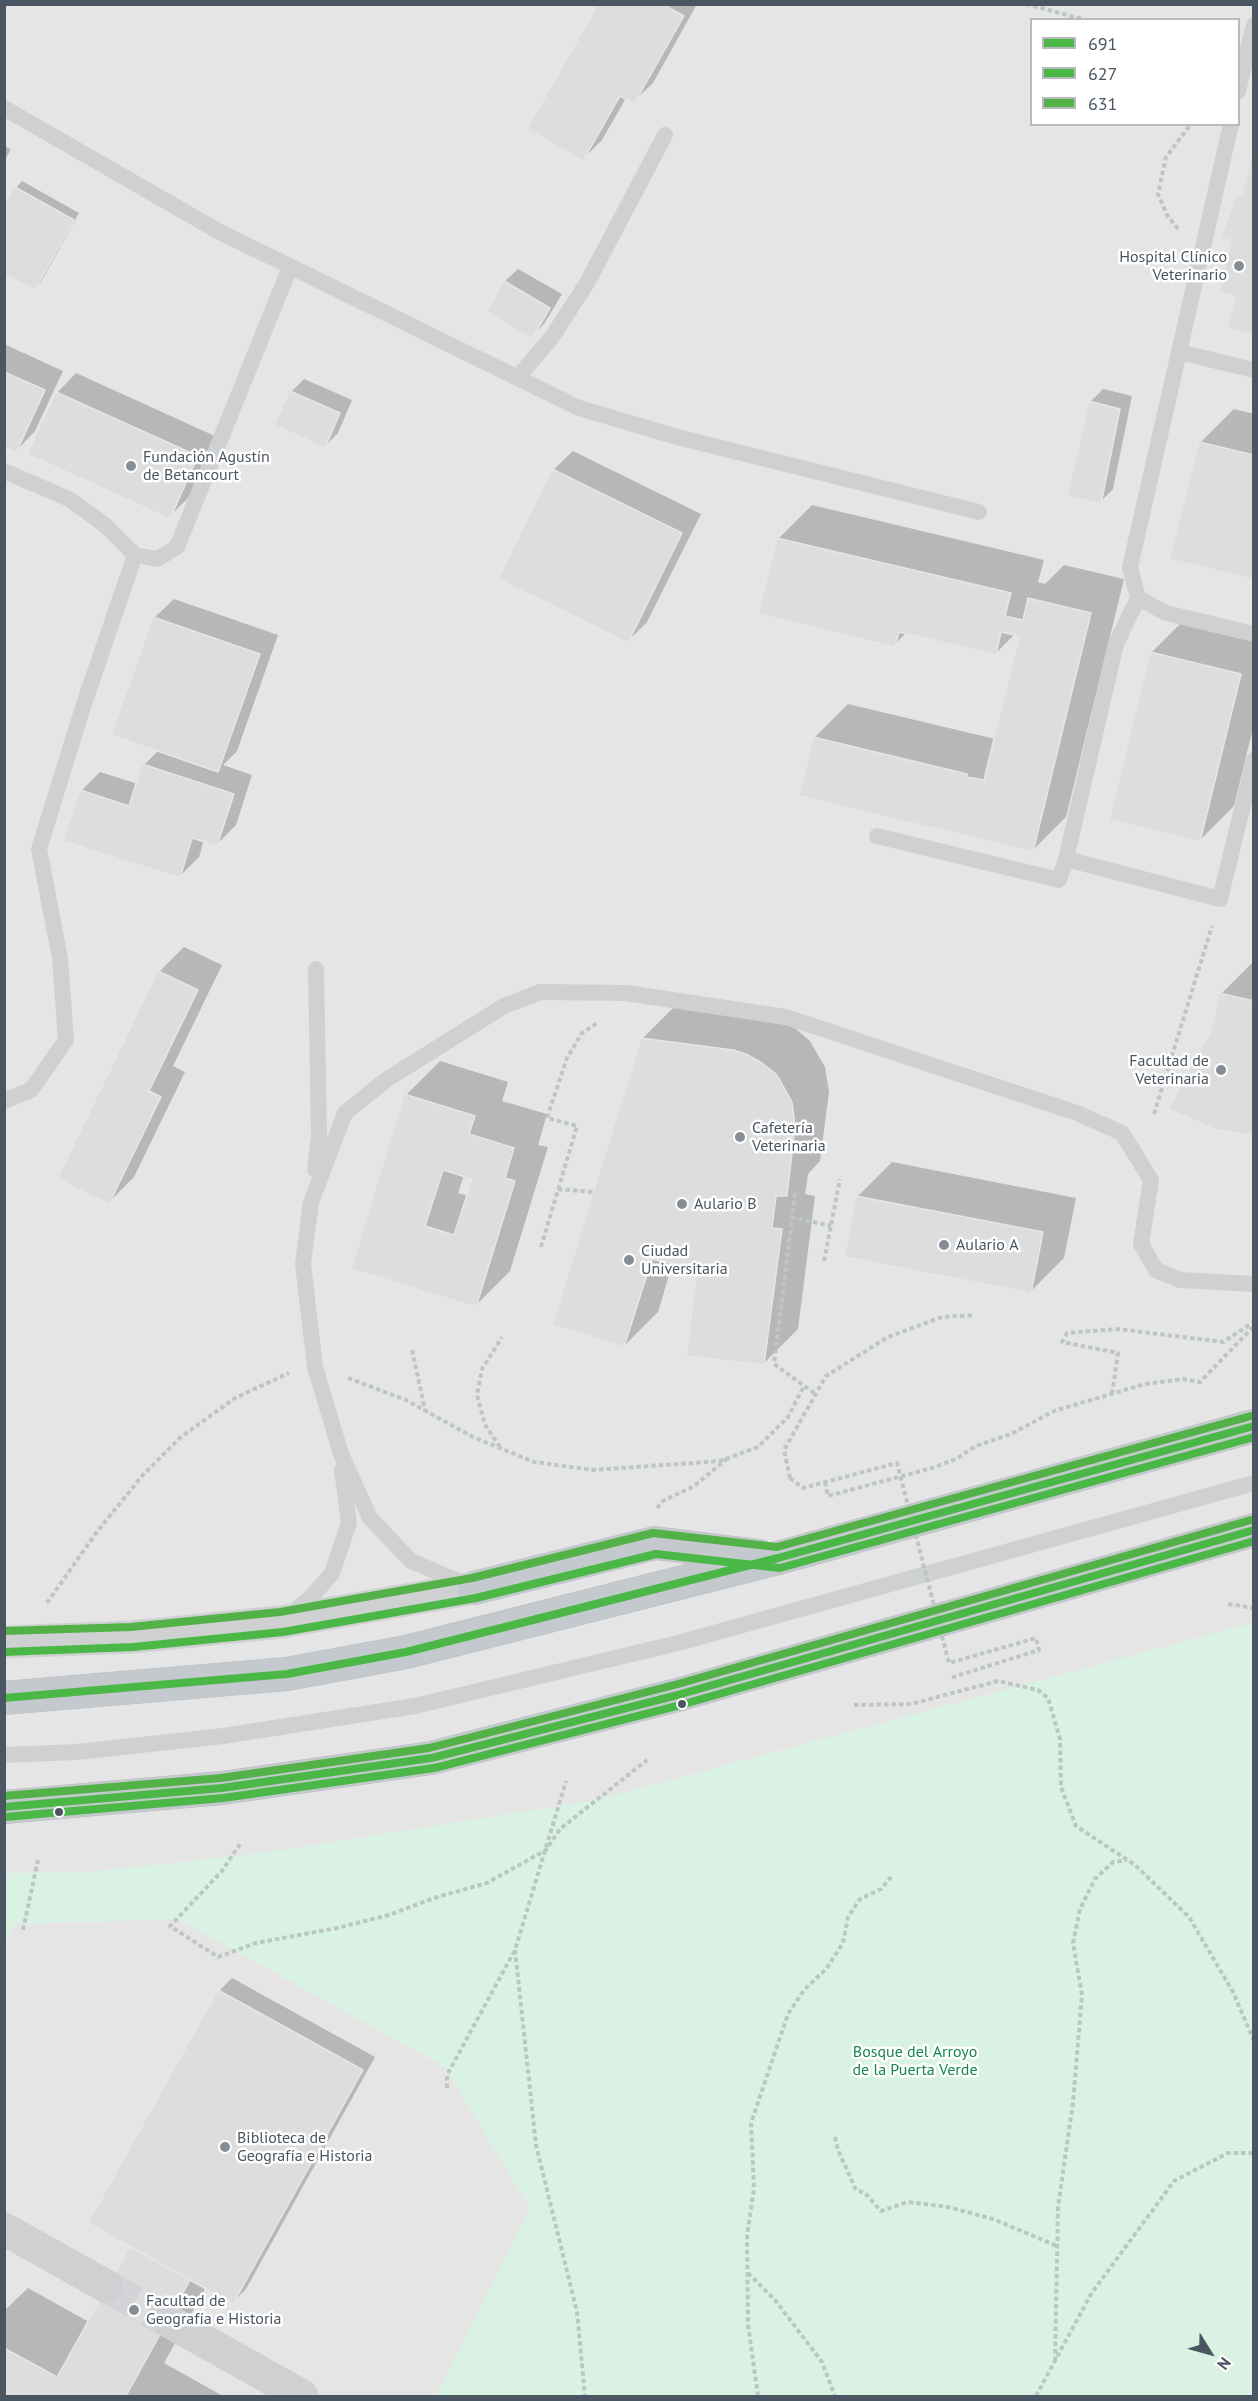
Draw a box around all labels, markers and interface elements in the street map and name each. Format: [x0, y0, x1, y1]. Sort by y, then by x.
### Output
legend [1030, 18, 1240, 126]
text: 691 [1088, 32, 1117, 55]
text: 627 [1088, 62, 1117, 85]
text: 631 [1088, 92, 1117, 115]
place label: Hospital Clínico Veterinario [1119, 247, 1227, 285]
marker: Hospital Clínico Veterinario [1232, 259, 1246, 273]
place label: Fundación Agustín de Betancourt [143, 447, 270, 485]
marker: Fundación Agustín de Betancourt [124, 459, 138, 473]
place label: Facultad de Veterinaria [1129, 1051, 1209, 1089]
marker: Facultad de Veterinaria [1214, 1063, 1228, 1077]
place label: Cafetería Veterinaria [752, 1118, 826, 1156]
marker: Cafetería Veterinaria [733, 1130, 747, 1144]
place label: Aulario B [694, 1194, 757, 1214]
marker: Aulario B [675, 1197, 689, 1211]
place label: Aulario A [956, 1235, 1019, 1255]
marker: Aulario A [937, 1238, 951, 1252]
place label: Ciudad Universitaria [641, 1241, 728, 1279]
marker: Ciudad Universitaria [622, 1253, 636, 1267]
unlabelled marker [676, 1698, 688, 1710]
unlabelled marker [53, 1806, 65, 1818]
park label: Bosque del Arroyo de la Puerta Verde [852, 2042, 978, 2080]
place label: Biblioteca de Geografía e Historia [237, 2128, 373, 2166]
marker: Biblioteca de Geografía e Historia [218, 2140, 232, 2154]
place label: Facultad de Geografía e Historia [146, 2291, 282, 2329]
marker: Facultad de Geografía e Historia [127, 2303, 141, 2317]
north arrow [1180, 2323, 1240, 2383]
text: N [1213, 2354, 1236, 2374]

